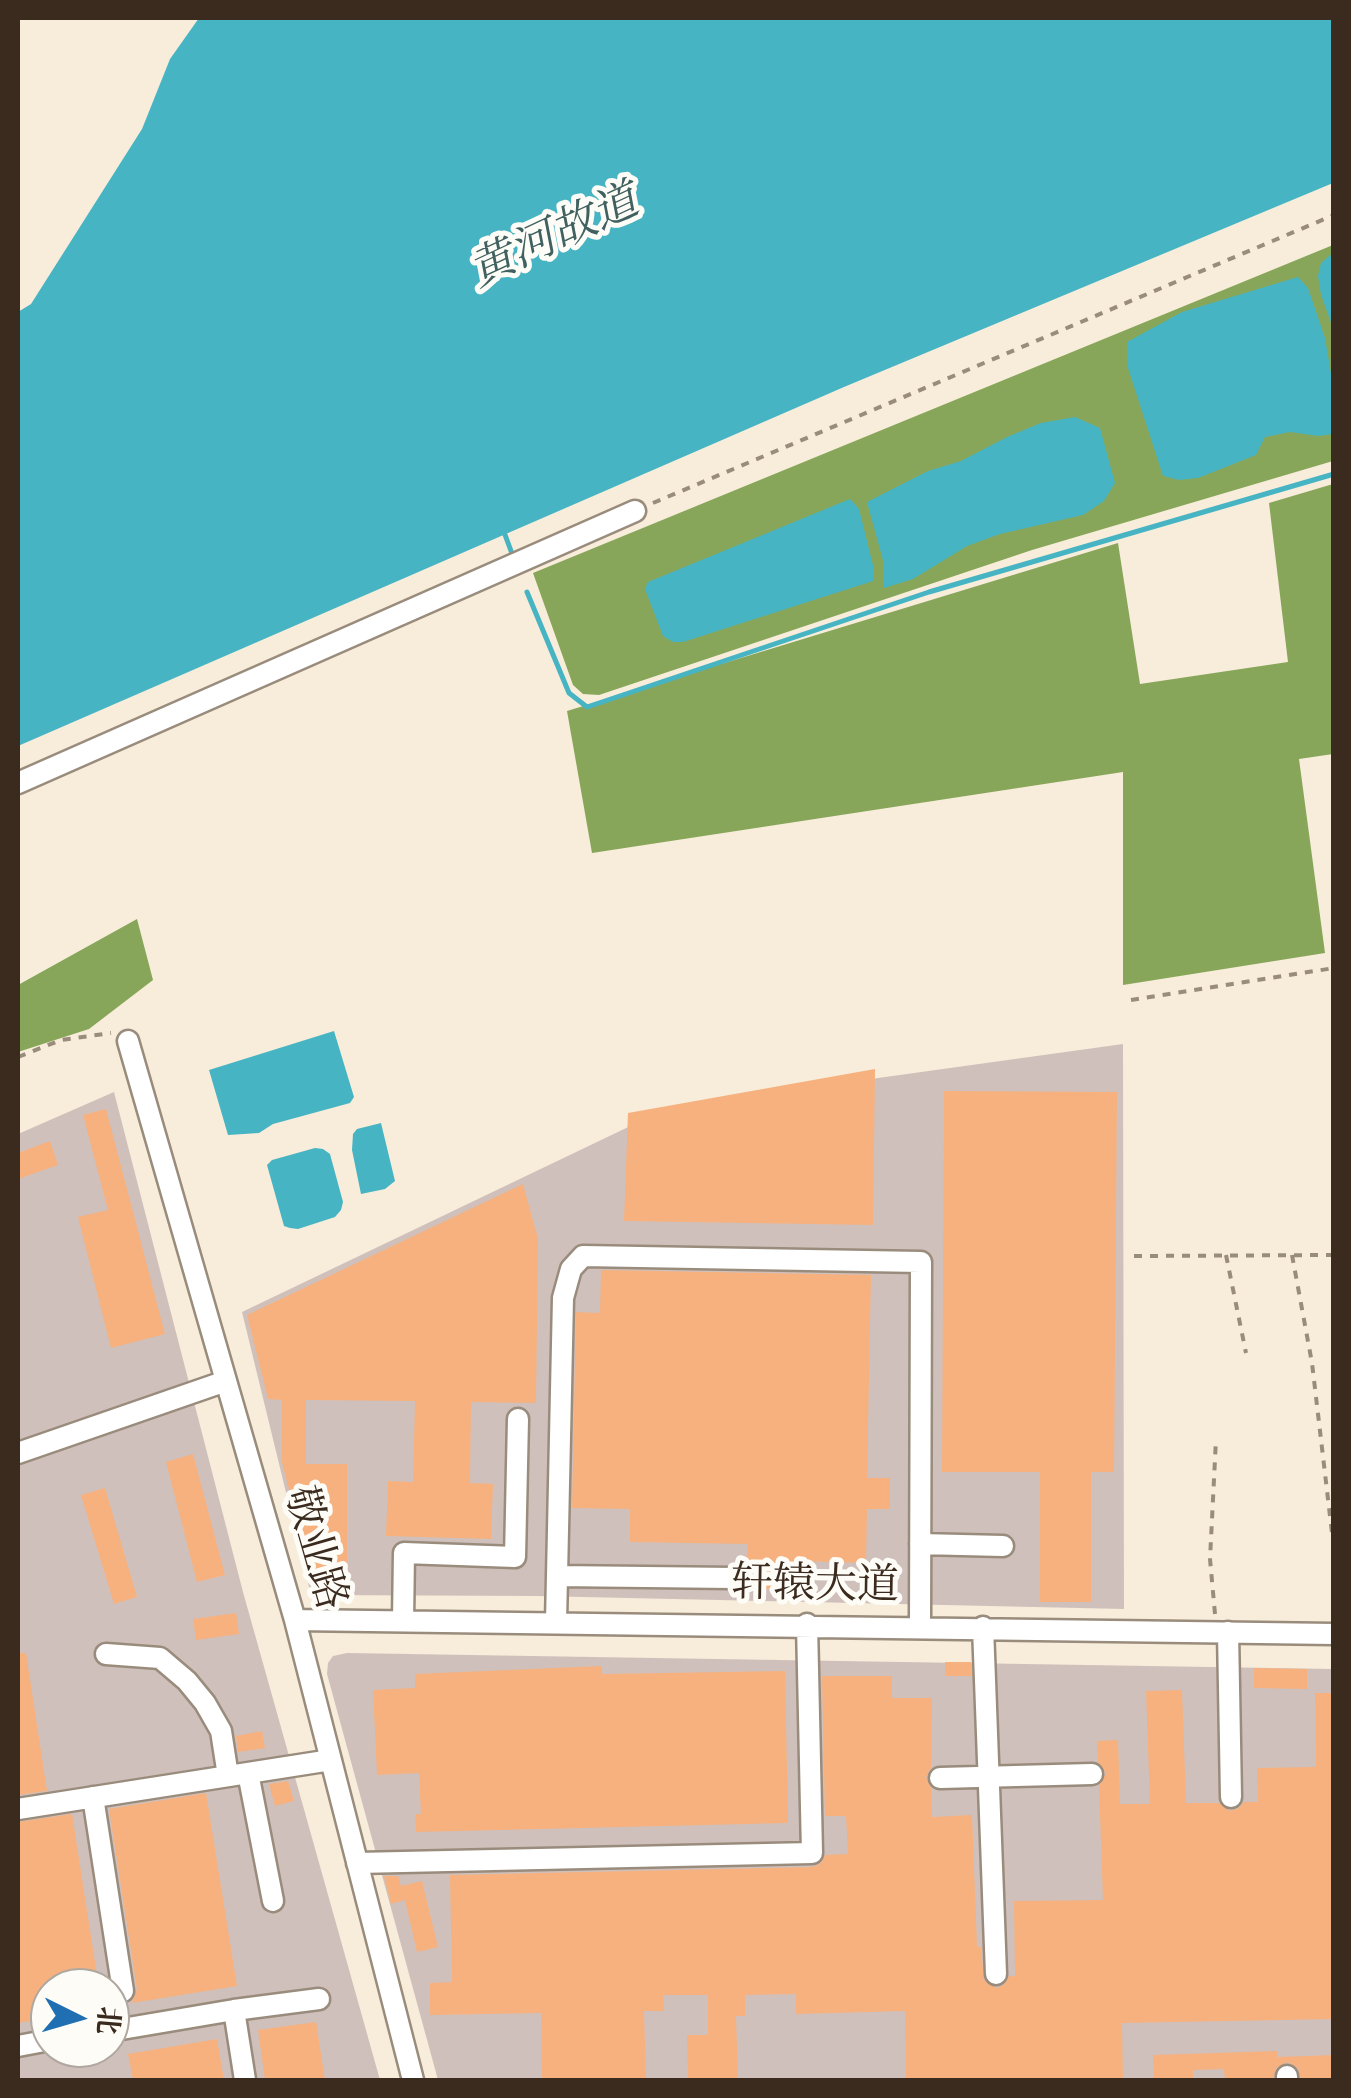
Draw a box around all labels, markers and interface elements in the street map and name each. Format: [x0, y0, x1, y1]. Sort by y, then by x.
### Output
water label: 黄河故道 [462, 176, 648, 302]
street label: 敬业路 [271, 1481, 355, 1617]
street label: 轩辕大道 [731, 1560, 899, 1614]
north arrow [30, 1968, 130, 2068]
text: 北 [88, 2005, 128, 2036]

